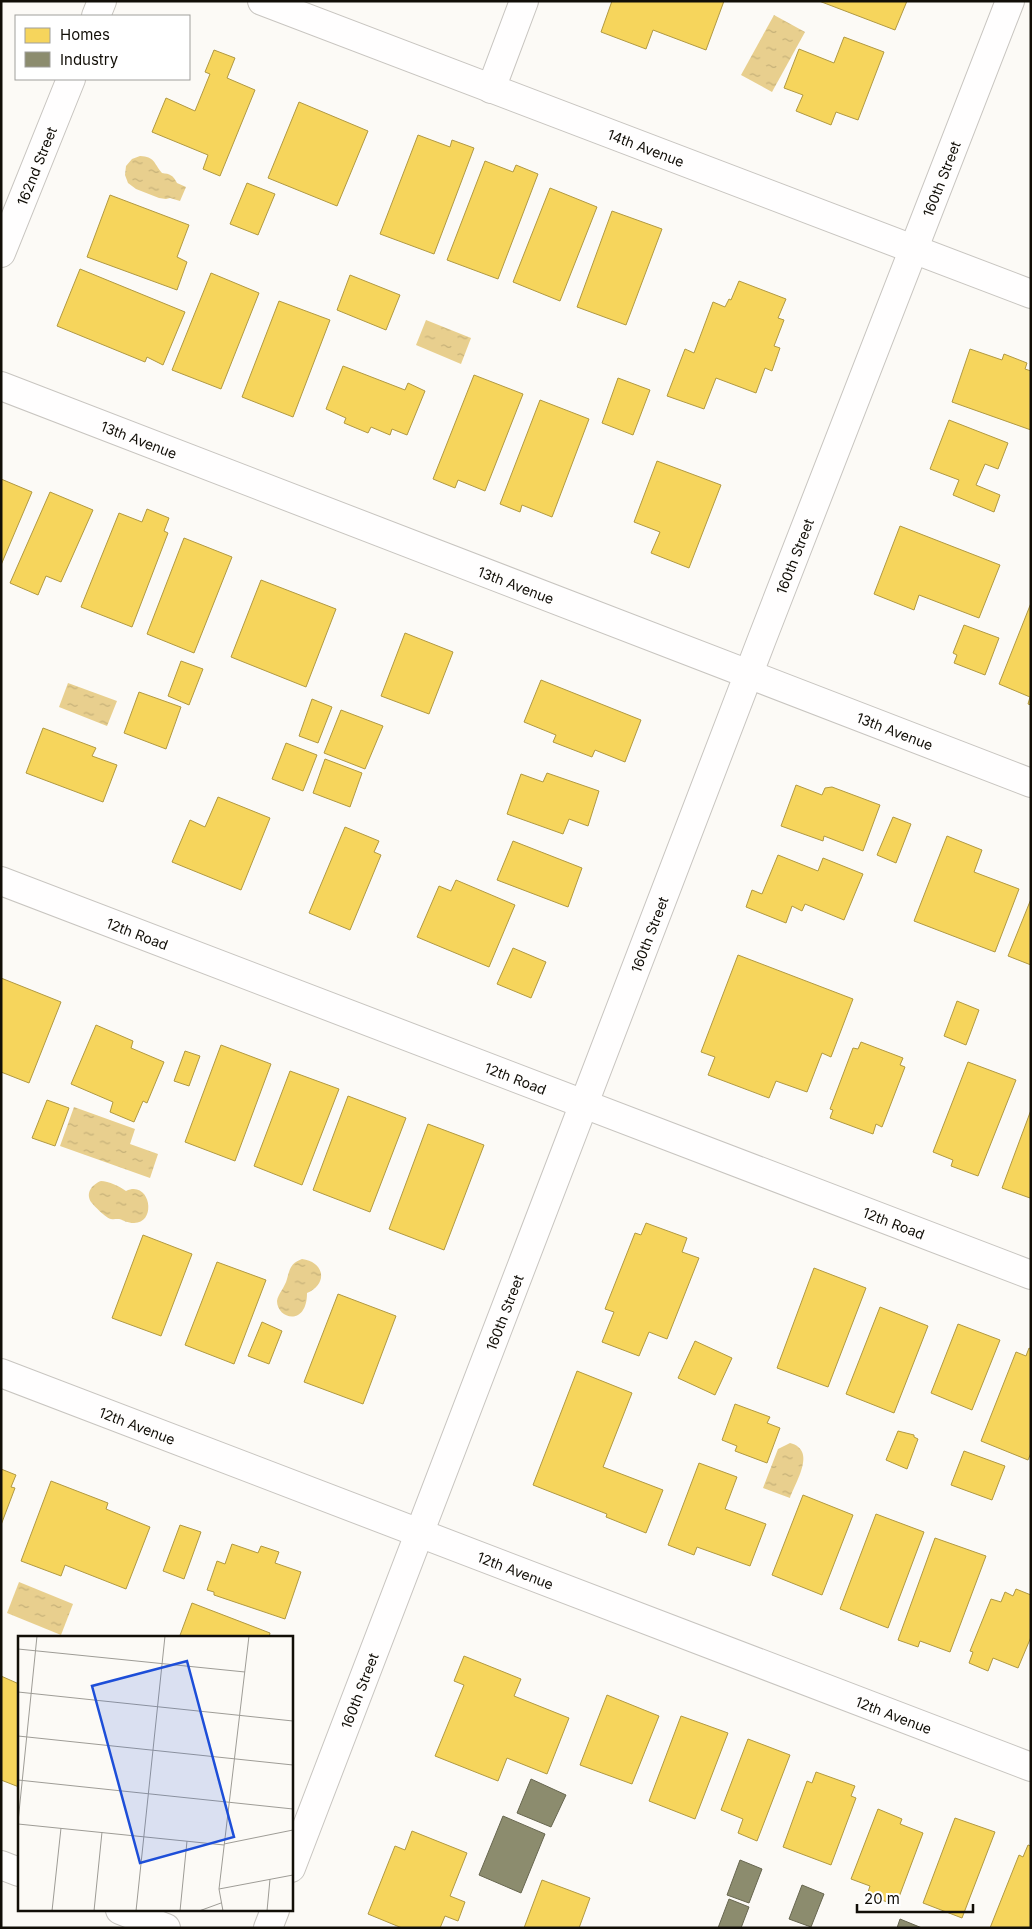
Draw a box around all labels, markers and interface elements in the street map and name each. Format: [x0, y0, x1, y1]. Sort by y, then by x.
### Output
legend [15, 15, 190, 80]
text: Homes [60, 25, 110, 44]
text: Industry [60, 50, 119, 69]
street label: 162nd Street [13, 124, 60, 208]
street label: 14th Avenue [605, 125, 687, 170]
street label: 160th Street [919, 138, 963, 219]
street label: 13th Avenue [99, 417, 180, 462]
street label: 160th Street [772, 516, 817, 596]
street label: 13th Avenue [475, 562, 557, 607]
street label: 13th Avenue [854, 708, 935, 753]
street label: 160th Street [627, 894, 671, 975]
street label: 12th Road [104, 914, 171, 953]
street label: 12th Road [482, 1058, 549, 1097]
street label: 12th Road [861, 1203, 927, 1242]
street label: 160th Street [482, 1272, 526, 1353]
street label: 12th Avenue [97, 1403, 178, 1447]
street label: 12th Avenue [475, 1548, 556, 1592]
inset map [18, 1636, 292, 1912]
street label: 160th Street [337, 1650, 381, 1731]
street label: 12th Avenue [853, 1692, 934, 1737]
scale bar [857, 1882, 973, 1914]
text: 20 m [864, 1889, 900, 1908]

